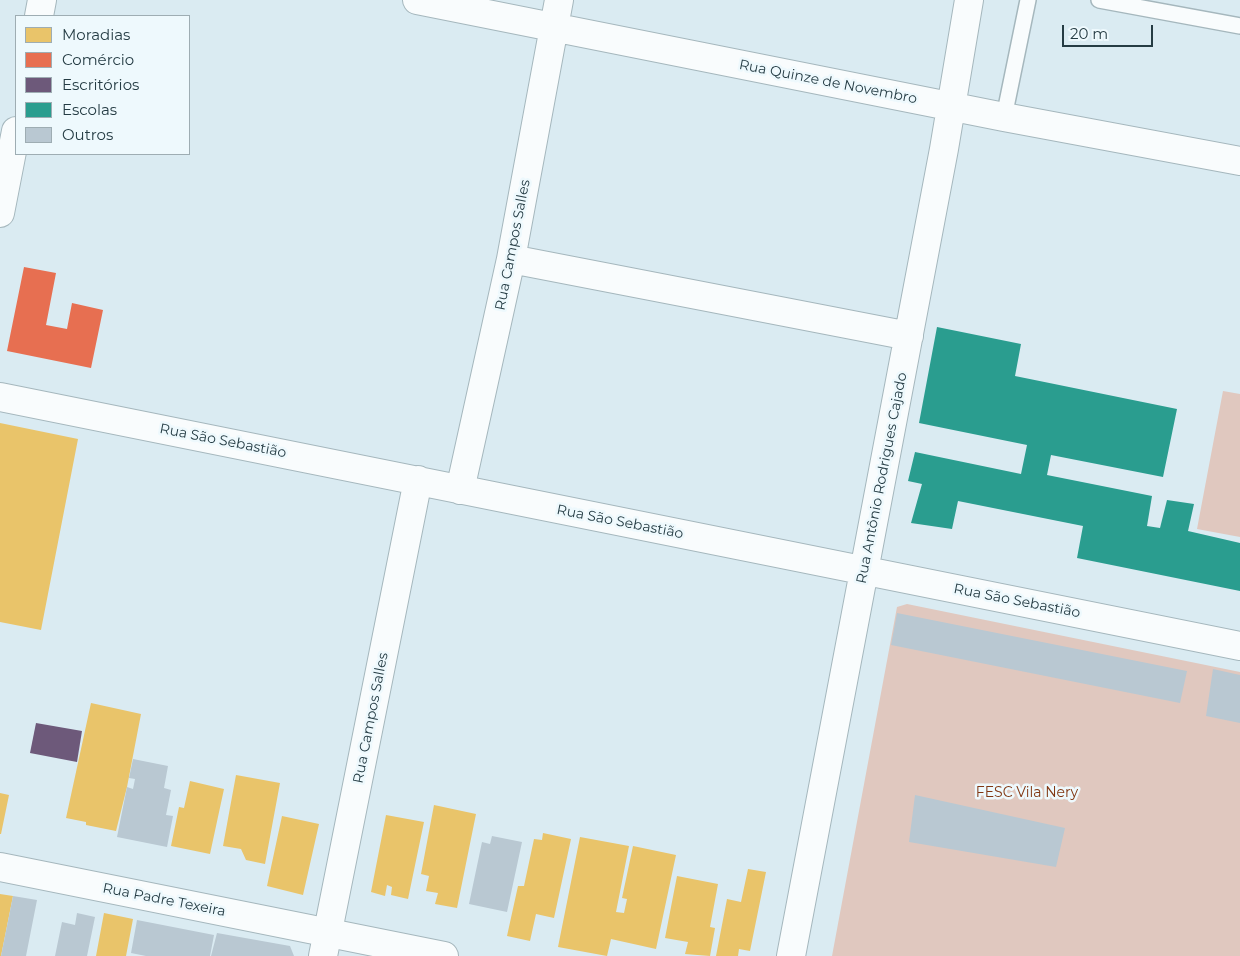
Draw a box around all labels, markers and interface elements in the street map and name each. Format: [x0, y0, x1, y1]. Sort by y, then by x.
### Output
legend [15, 15, 190, 155]
scale bar [1065, 15, 1156, 47]
text: 20 m [1070, 24, 1108, 43]
text: Moradias [62, 25, 130, 44]
text: Comércio [62, 50, 134, 69]
street label: Rua Quinze de Novembro [738, 56, 918, 108]
text: Escritórios [62, 75, 139, 94]
text: Escolas [62, 100, 117, 119]
text: Outros [62, 125, 113, 144]
street label: Rua Campos Salles [492, 178, 534, 312]
street label: Rua Antônio Rodrigues Cajado [853, 371, 911, 585]
street label: Rua São Sebastião [158, 420, 288, 462]
street label: Rua São Sebastião [555, 501, 685, 543]
street label: Rua São Sebastião [952, 580, 1082, 622]
street label: Rua Campos Salles [350, 651, 392, 785]
park label: FESC Vila Nery [976, 785, 1078, 801]
street label: Rua Padre Texeira [101, 880, 227, 920]

